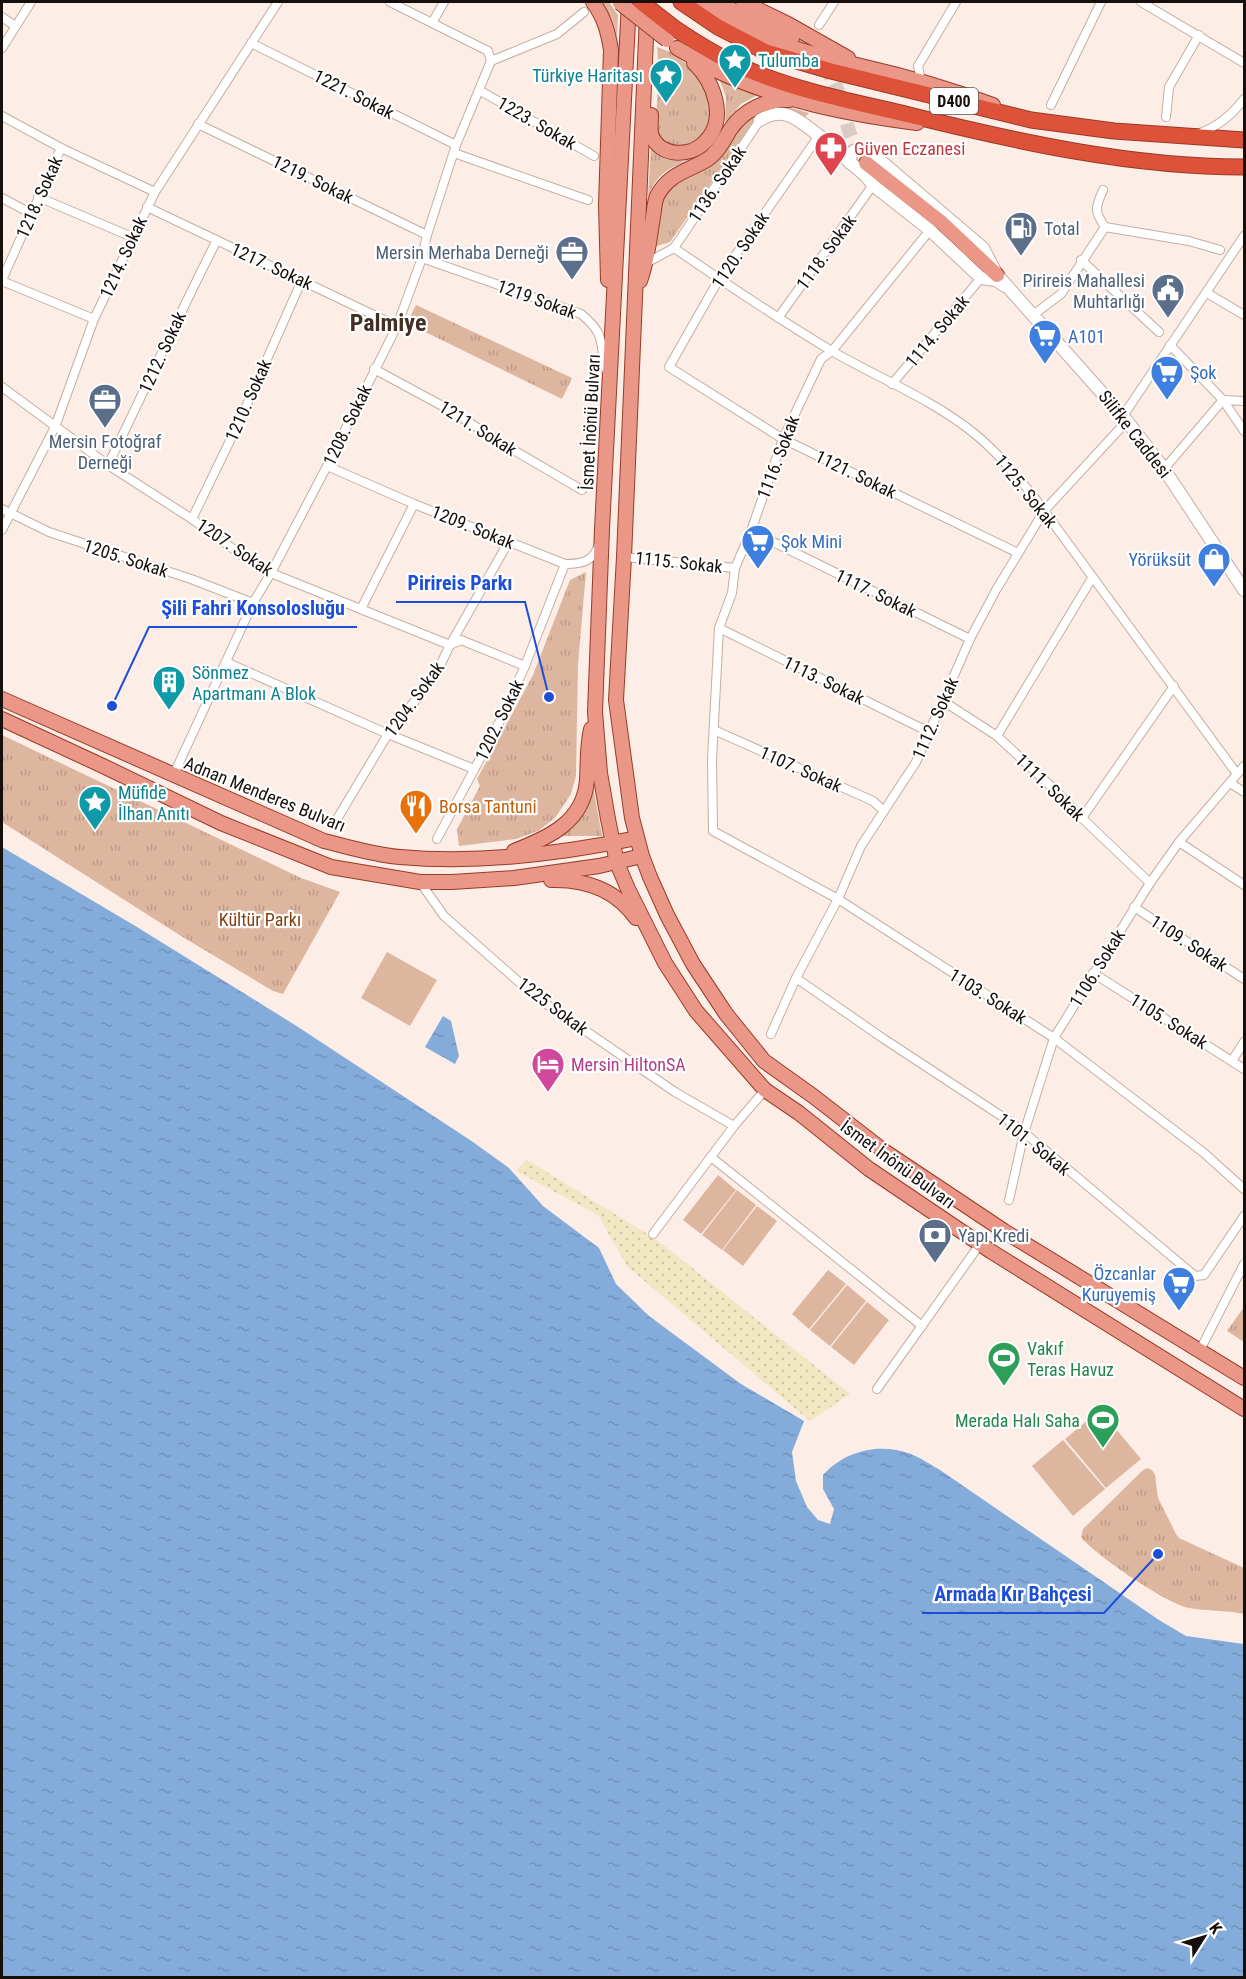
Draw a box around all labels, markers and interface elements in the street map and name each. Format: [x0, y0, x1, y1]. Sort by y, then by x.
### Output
place icon: Tulumba [717, 42, 753, 89]
place label: Tulumba [758, 50, 819, 71]
place icon: Türkiye Haritası [648, 57, 684, 104]
street label: 1221. Sokak [310, 65, 398, 123]
place label: Türkiye Haritası [532, 65, 643, 86]
road number: D400 [930, 88, 978, 114]
street label: 1223. Sokak [494, 92, 580, 154]
pharmacy icon: Güven Eczanesi [813, 130, 849, 177]
place label: Güven Eczanesi [854, 138, 965, 159]
street label: 1136. Sokak [684, 142, 750, 226]
street label: 1219. Sokak [269, 150, 357, 208]
street label: 1218. Sokak [12, 153, 66, 241]
street label: 1120. Sokak [707, 208, 773, 292]
street label: 1118. Sokak [792, 210, 860, 294]
fuel station icon: Total [1003, 210, 1039, 257]
street label: 1214. Sokak [95, 213, 151, 301]
place label: Total [1044, 218, 1080, 239]
office icon: Mersin Merhaba Derneği [554, 234, 590, 281]
street label: 1217. Sokak [228, 238, 316, 294]
place label: Mersin Merhaba Derneği [375, 242, 549, 263]
place label: Pirireis Mahallesi Muhtarlığı [1022, 270, 1145, 312]
public building icon: Pirireis Mahallesi Muhtarlığı [1150, 272, 1186, 319]
street label: 1219 Sokak [494, 275, 580, 323]
street label: 1114. Sokak [901, 291, 973, 371]
street label: 1212. Sokak [134, 308, 190, 396]
district label: Palmiye [350, 309, 426, 337]
supermarket icon: A101 [1027, 318, 1063, 365]
place label: A101 [1068, 326, 1105, 347]
street label: İsmet İnönü Bulvarı [576, 353, 604, 491]
supermarket icon: Şok [1149, 354, 1185, 401]
street label: 1210. Sokak [221, 356, 275, 444]
place label: Şok [1190, 362, 1216, 383]
street label: 1208. Sokak [318, 381, 376, 469]
office icon: Mersin Fotoğraf Derneği [87, 382, 123, 429]
street label: Silifke Caddesi [1094, 386, 1176, 482]
street label: 1211. Sokak [435, 396, 521, 460]
street label: 1116. Sokak [752, 412, 804, 502]
place label: Mersin Fotoğraf Derneği [49, 431, 162, 473]
street label: 1121. Sokak [812, 445, 900, 503]
street label: 1125. Sokak [990, 450, 1062, 532]
street label: 1209. Sokak [428, 501, 518, 553]
street label: 1207. Sokak [193, 514, 277, 580]
supermarket icon: Şok Mini [740, 523, 776, 570]
place label: Şok Mini [781, 531, 842, 552]
street label: 1205. Sokak [81, 534, 171, 582]
shop icon: Yörüksüt [1196, 541, 1232, 588]
street label: 1115. Sokak [634, 547, 724, 577]
place label: Yörüksüt [1129, 549, 1191, 570]
callout: Pirireis Parkı [396, 564, 525, 602]
street label: 1117. Sokak [832, 564, 920, 622]
text: Pirireis Parkı [408, 571, 512, 595]
callout: Şili Fahri Konsolosluğu [149, 589, 357, 627]
text: Şili Fahri Konsolosluğu [161, 596, 345, 620]
street label: 1113. Sokak [780, 651, 868, 709]
street label: 1204. Sokak [380, 657, 448, 741]
place label: Sönmez Apartmanı A Blok [192, 662, 316, 704]
building icon: Sönmez Apartmanı A Blok [151, 664, 187, 711]
street label: 1112. Sokak [908, 674, 962, 762]
street label: 1202. Sokak [470, 676, 528, 764]
street label: 1107. Sokak [757, 742, 845, 796]
street label: 1111. Sokak [1011, 749, 1089, 825]
street label: Adnan Menderes Bulvarı [181, 752, 349, 836]
place label: Müfide İlhan Anıtı [118, 782, 190, 824]
place icon: Müfide İlhan Anıtı [77, 784, 113, 831]
restaurant icon: Borsa Tantuni [398, 788, 434, 835]
place label: Borsa Tantuni [439, 796, 537, 817]
park label: Kültür Parkı [219, 909, 301, 930]
street label: 1109. Sokak [1147, 910, 1231, 976]
street label: 1106. Sokak [1065, 925, 1129, 1011]
street label: 1103. Sokak [945, 964, 1031, 1028]
street label: 1225 Sokak [514, 973, 592, 1039]
street label: 1105. Sokak [1126, 989, 1212, 1053]
hotel icon: Mersin HiltonSA [530, 1046, 566, 1093]
place label: Mersin HiltonSA [571, 1054, 686, 1075]
street label: 1101. Sokak [993, 1108, 1075, 1180]
street label: İsmet İnönü Bulvarı [837, 1115, 959, 1213]
bank icon: Yapı Kredi [917, 1217, 953, 1264]
place label: Yapı Kredi [958, 1225, 1029, 1246]
place label: Özcanlar Kuruyemiş [1082, 1263, 1157, 1305]
supermarket icon: Özcanlar Kuruyemiş [1161, 1265, 1197, 1312]
place label: Vakıf Teras Havuz [1027, 1338, 1114, 1380]
sports icon: Vakıf Teras Havuz [986, 1340, 1022, 1387]
sports icon: Merada Halı Saha [1085, 1402, 1121, 1449]
place label: Merada Halı Saha [955, 1410, 1080, 1431]
callout: Armada Kır Bahçesi [922, 1575, 1104, 1613]
text: Armada Kır Bahçesi [934, 1582, 1092, 1606]
north arrow [1174, 1907, 1234, 1967]
text: K [1205, 1919, 1226, 1938]

